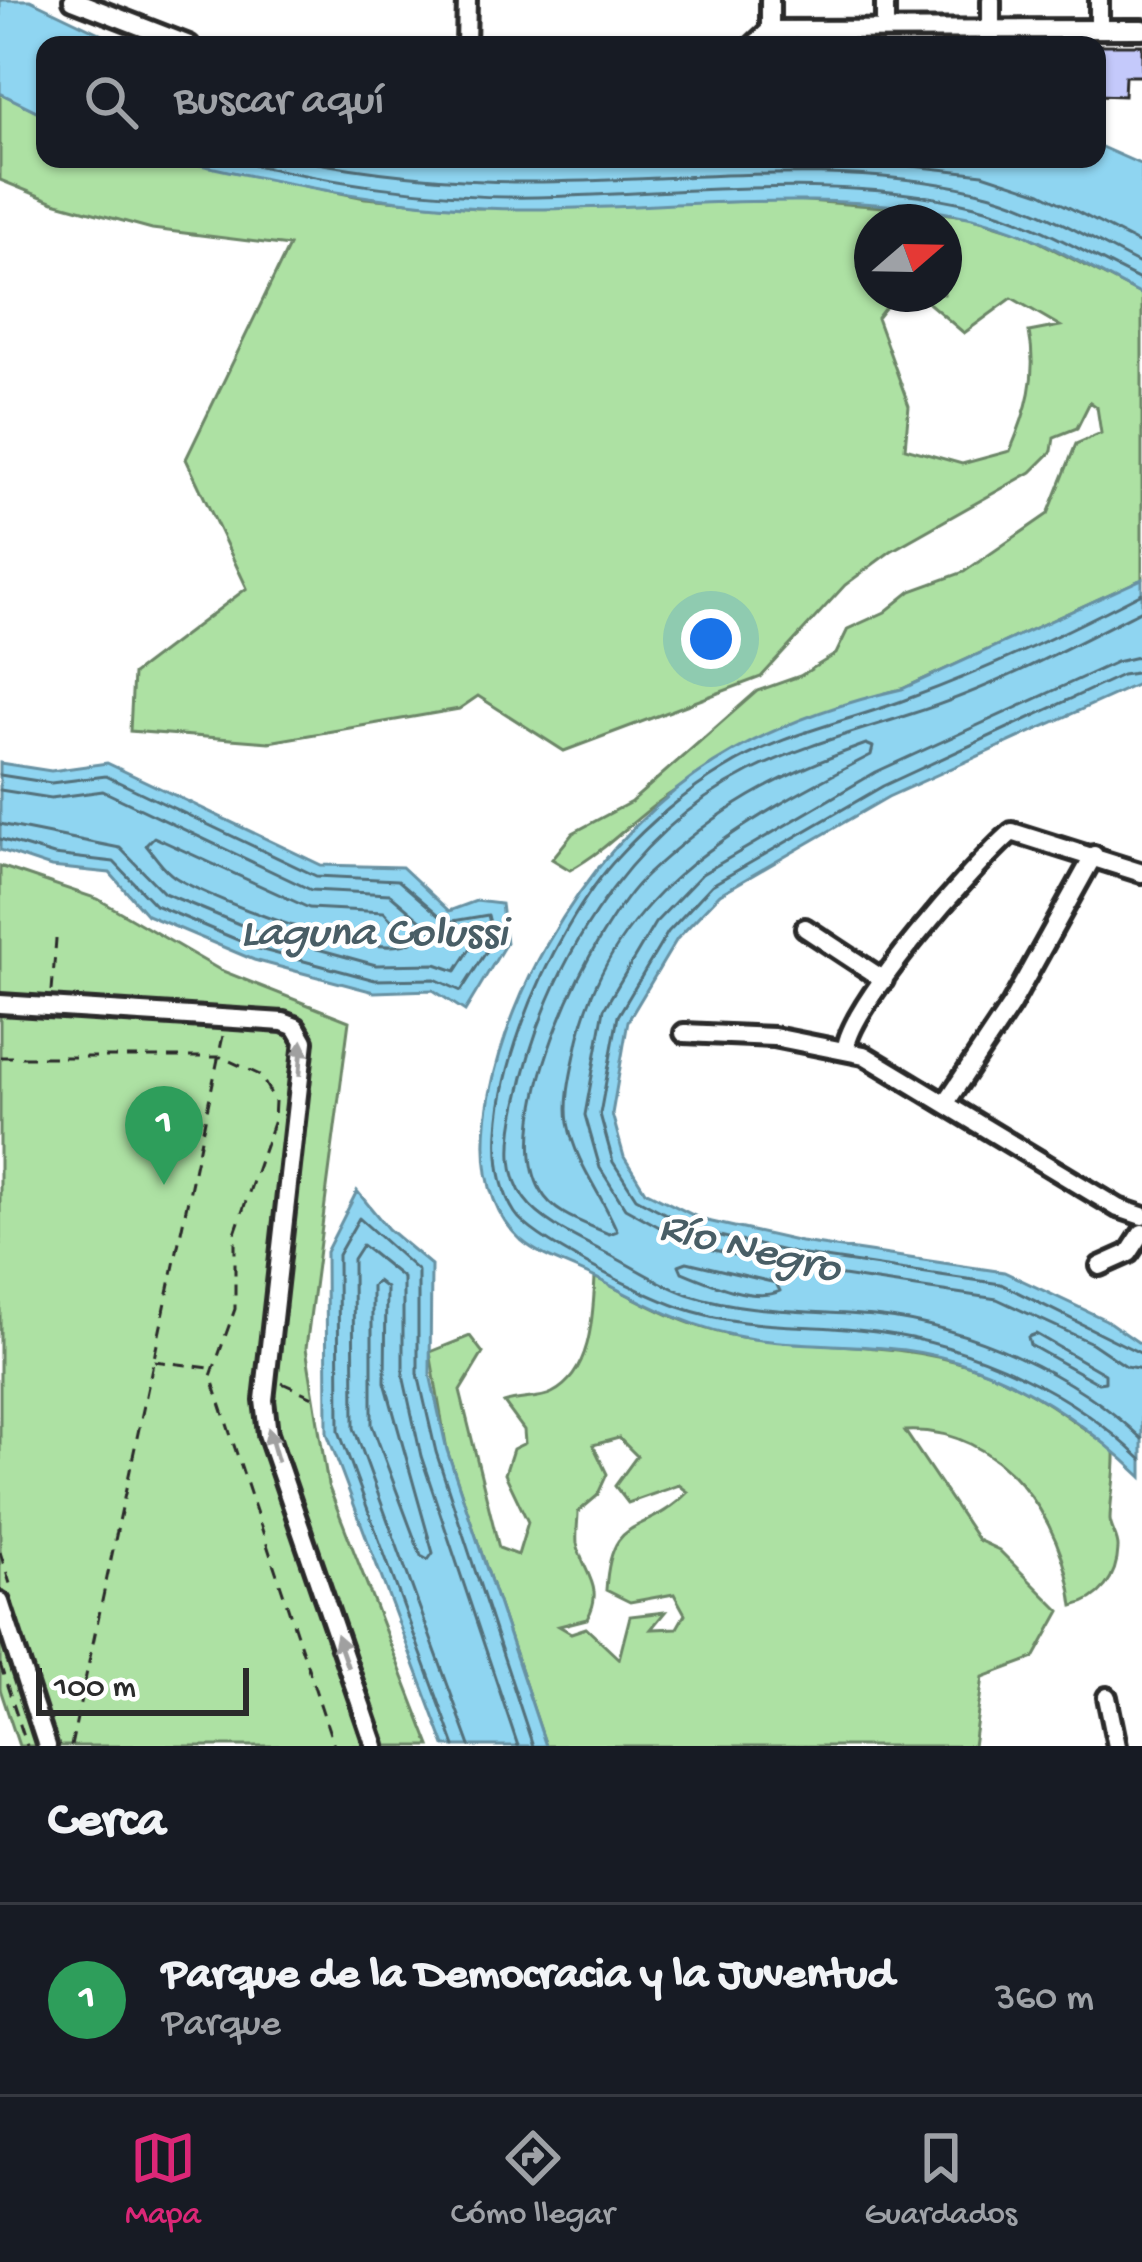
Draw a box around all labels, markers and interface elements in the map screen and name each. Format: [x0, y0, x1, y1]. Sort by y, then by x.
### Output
search box [36, 36, 1106, 168]
icon: search [78, 69, 144, 135]
text: Buscar aquí [174, 76, 384, 129]
north arrow [854, 204, 962, 312]
your location [681, 609, 741, 669]
water label: Laguna Colussi [241, 909, 512, 962]
one-way arrow [292, 1038, 311, 1076]
pin: 1 [125, 1086, 203, 1185]
water label: Río Negro [653, 1202, 847, 1299]
one-way arrow [262, 1426, 281, 1463]
one-way arrow [332, 1633, 350, 1669]
scale bar [36, 1662, 249, 1715]
text: 100 m [54, 1670, 136, 1708]
text: Cerca [48, 1794, 166, 1854]
text: Parque de la Democracia y la Juventud [162, 1950, 894, 2003]
text: 1 [79, 1977, 95, 2023]
text: 360 m [995, 1977, 1094, 2023]
text: Parque [162, 2003, 281, 2049]
tab: Mapa [125, 2125, 201, 2235]
tab: Cómo llegar [451, 2125, 614, 2235]
tab: Guardados [864, 2125, 1017, 2235]

